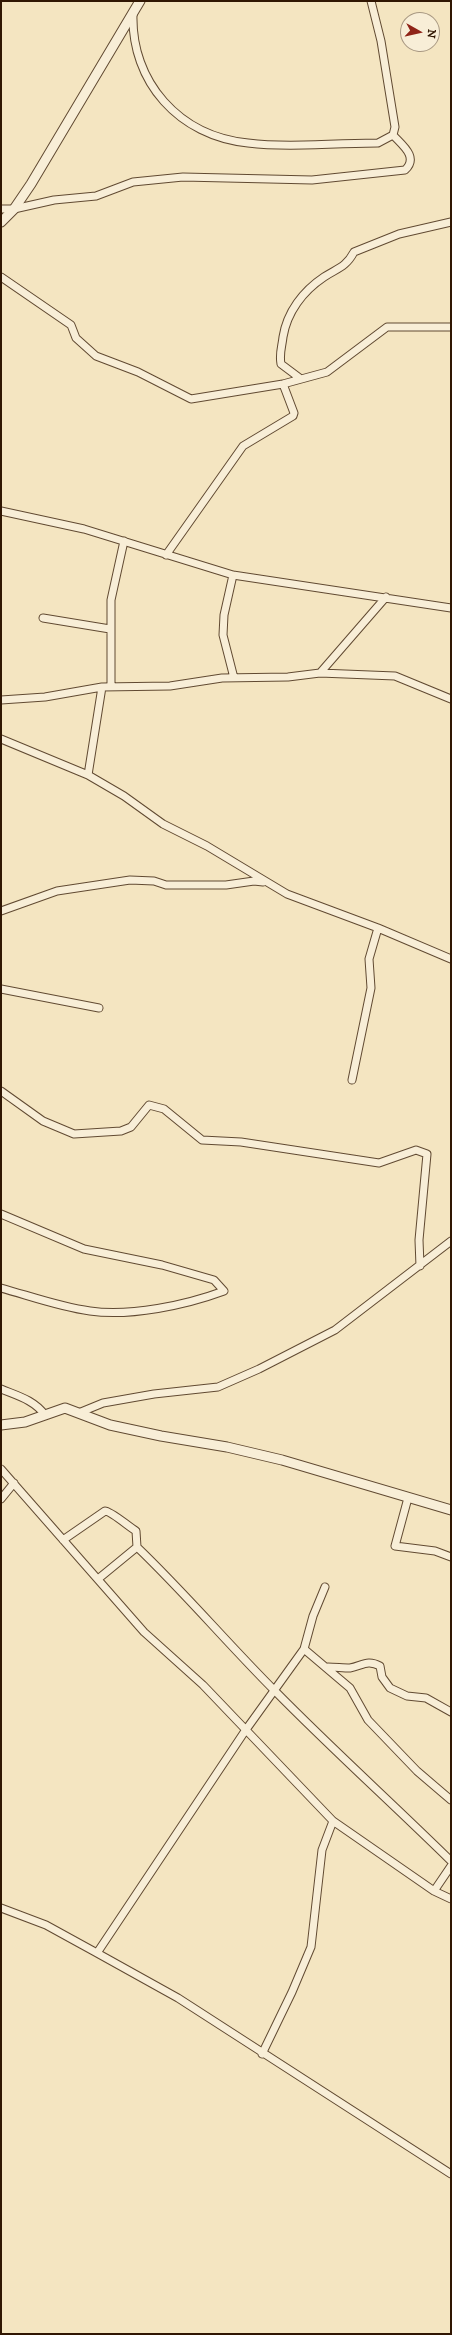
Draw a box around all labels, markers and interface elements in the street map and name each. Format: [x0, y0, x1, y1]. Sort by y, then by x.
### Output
north arrow [400, 12, 440, 52]
text: N [423, 28, 438, 39]

